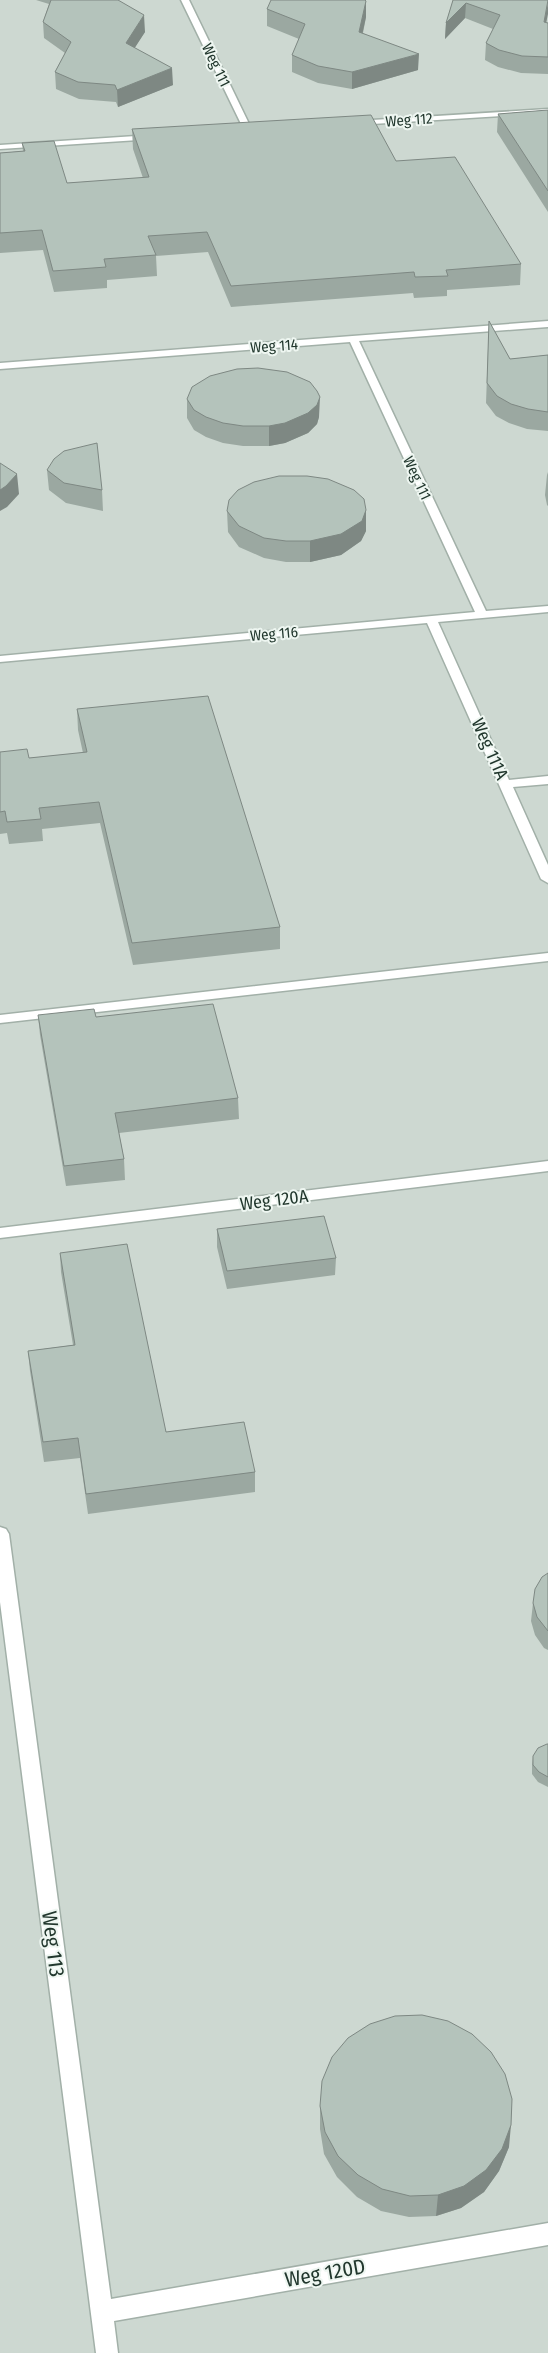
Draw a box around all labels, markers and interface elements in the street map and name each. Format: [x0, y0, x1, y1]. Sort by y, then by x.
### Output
street label: Weg 111 [198, 40, 234, 90]
street label: Weg 112 [385, 109, 434, 131]
street label: Weg 114 [250, 335, 298, 357]
street label: Weg 111 [399, 453, 435, 503]
street label: Weg 116 [249, 623, 299, 645]
street label: Weg 111A [467, 715, 513, 784]
street label: Weg 120A [239, 1185, 310, 1215]
street label: Weg 113 [36, 1910, 70, 1978]
street label: Weg 120D [283, 2253, 367, 2293]

